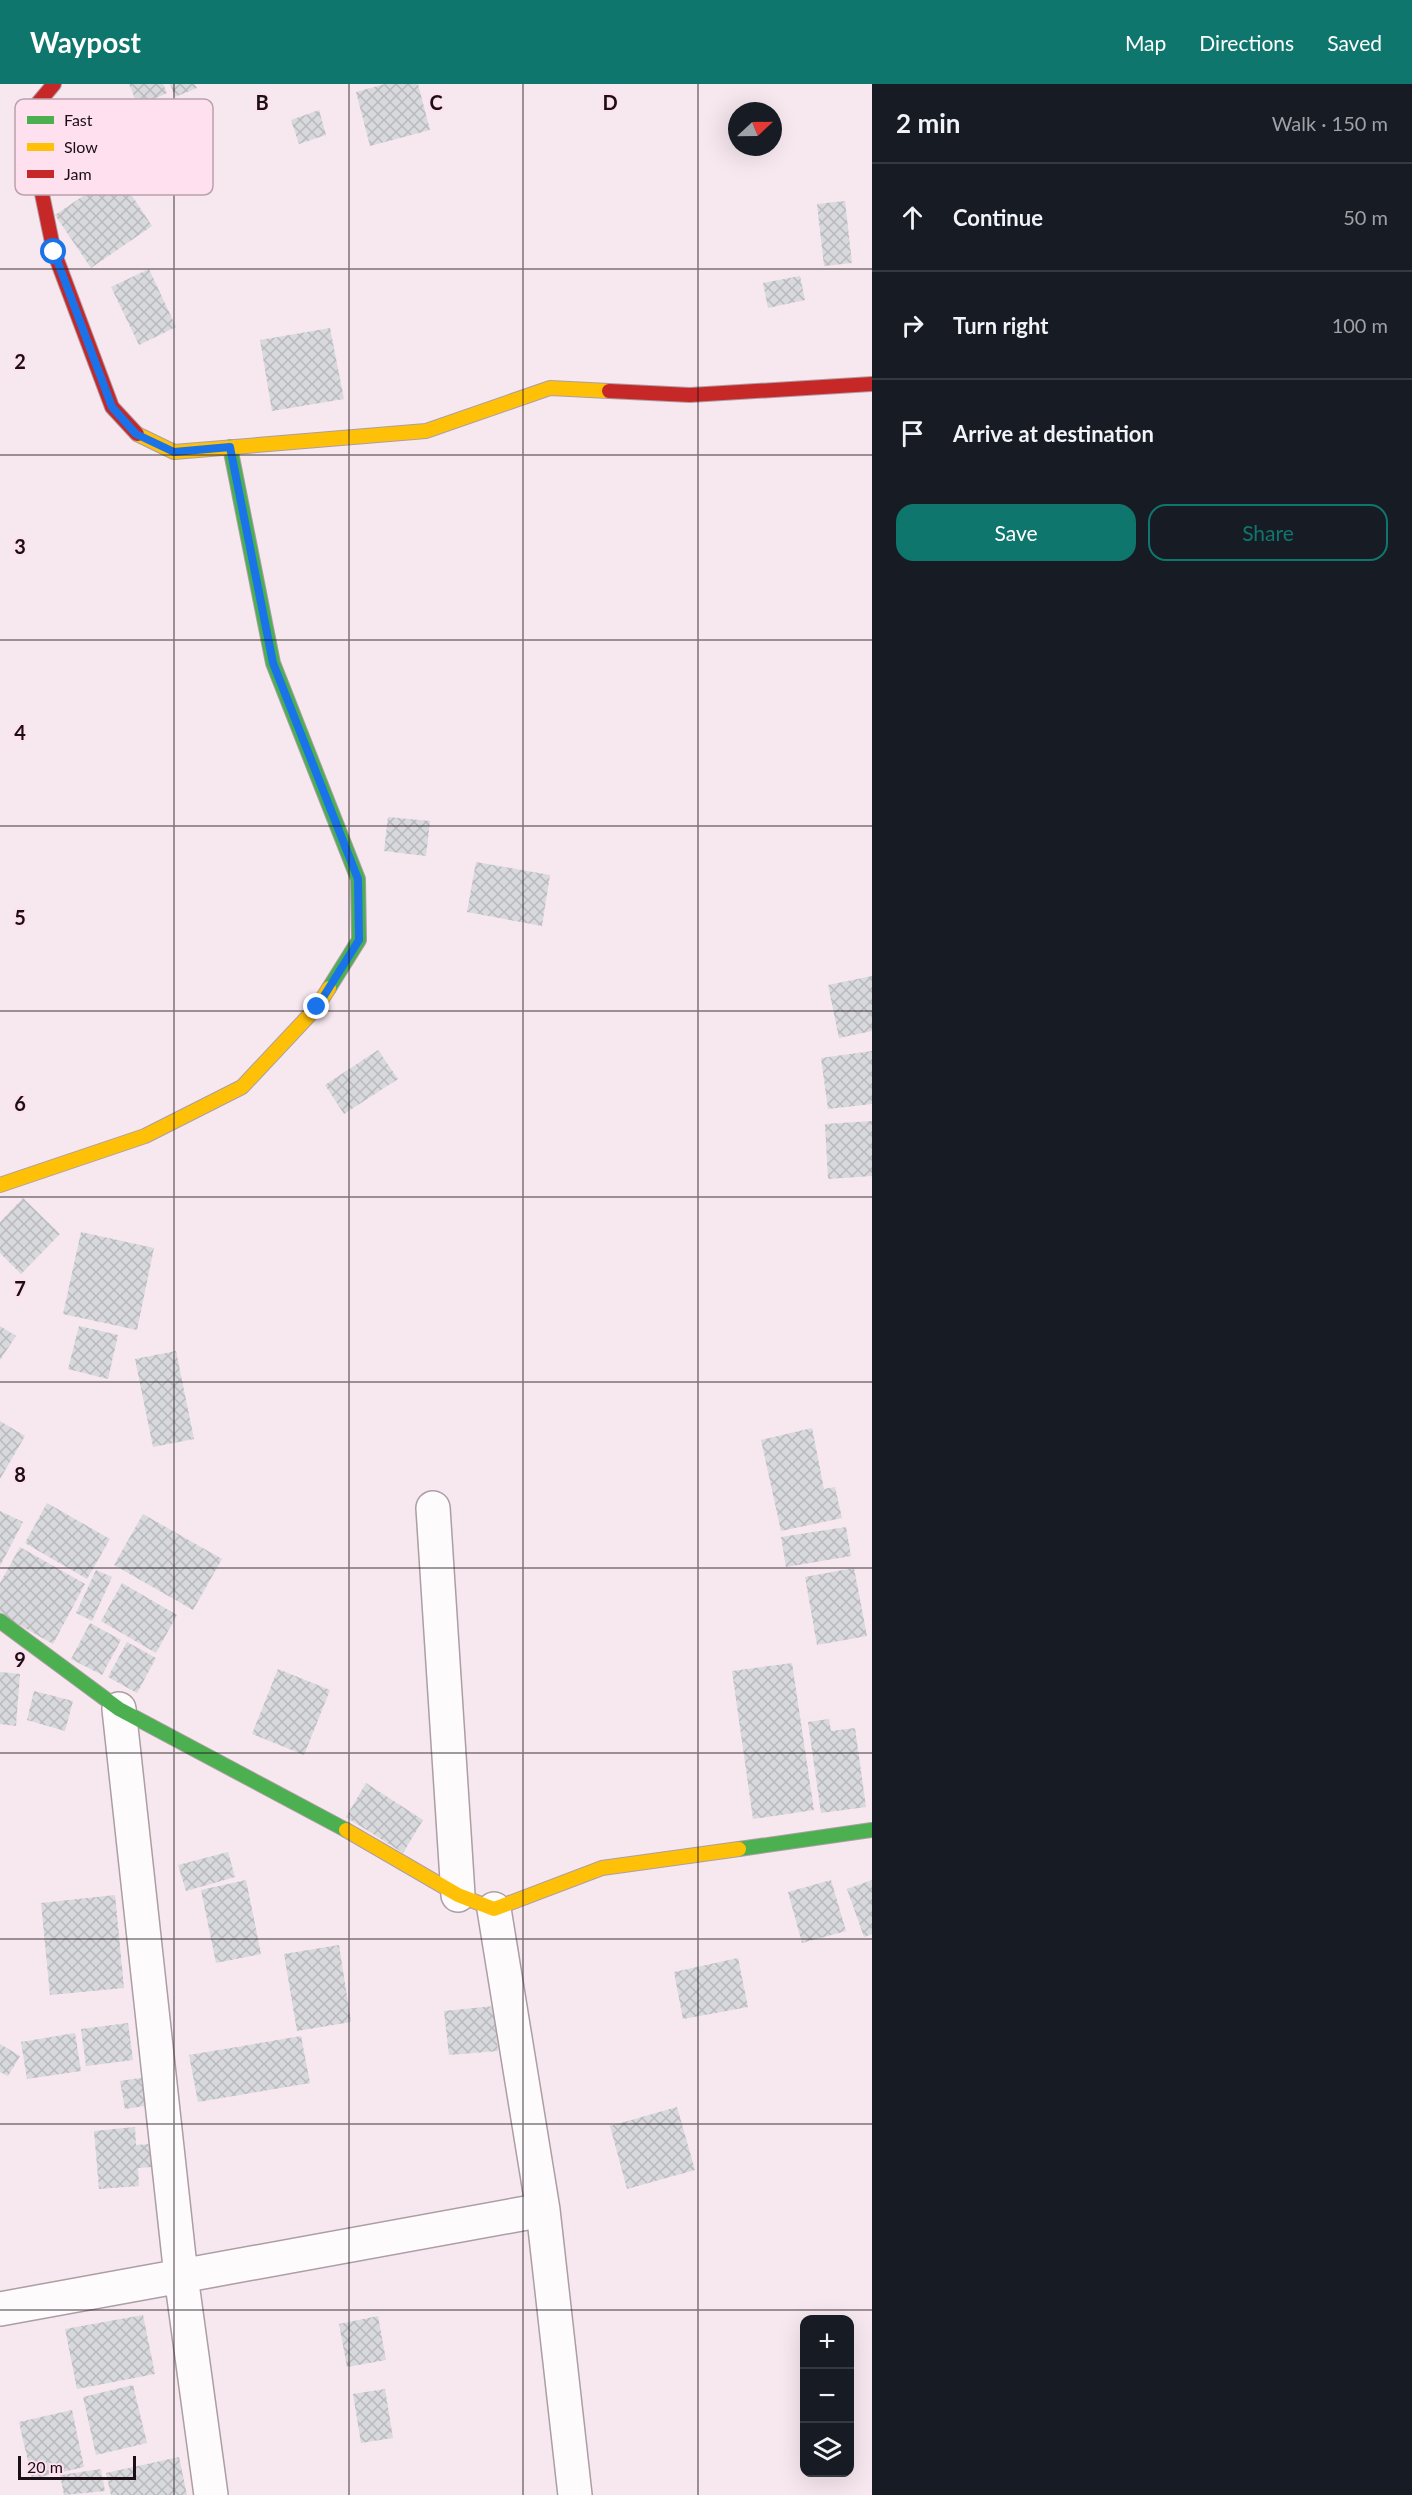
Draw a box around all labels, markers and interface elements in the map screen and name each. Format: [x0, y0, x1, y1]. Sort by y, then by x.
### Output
text: Waypost [30, 25, 141, 59]
text: Map [1125, 30, 1166, 55]
text: Directions [1199, 30, 1294, 55]
text: Saved [1327, 30, 1382, 55]
text: B [255, 90, 269, 114]
text: C [429, 90, 443, 114]
text: D [602, 90, 618, 114]
legend [15, 99, 213, 195]
north arrow [728, 102, 782, 156]
text: 2 min [896, 107, 960, 139]
text: Fast [64, 110, 93, 129]
text: Walk · 150 m [1272, 111, 1388, 135]
text: Slow [64, 137, 98, 156]
text: Jam [64, 164, 92, 183]
icon: ahead [896, 201, 929, 234]
text: Continue [953, 204, 1043, 231]
text: 50 m [1343, 205, 1388, 229]
route start [40, 238, 66, 264]
icon: right [896, 309, 929, 342]
text: Turn right [953, 312, 1048, 339]
text: 100 m [1332, 313, 1388, 337]
text: 2 [14, 349, 26, 373]
icon: arrive [896, 417, 929, 450]
text: Arrive at destination [953, 420, 1154, 447]
button: Save [896, 504, 1136, 561]
button: Share [1148, 504, 1388, 561]
text: 3 [14, 534, 26, 558]
text: 4 [14, 720, 26, 744]
text: 5 [14, 905, 26, 929]
route end [303, 993, 329, 1019]
text: 6 [14, 1091, 26, 1115]
text: 7 [14, 1276, 26, 1300]
text: 8 [14, 1462, 26, 1486]
text: 9 [14, 1647, 26, 1671]
map controls [800, 2315, 854, 2477]
button: + [800, 2315, 854, 2369]
button: − [800, 2369, 854, 2423]
button: layers [800, 2423, 854, 2477]
scale bar [18, 2453, 136, 2480]
text: 20 m [27, 2457, 63, 2476]

